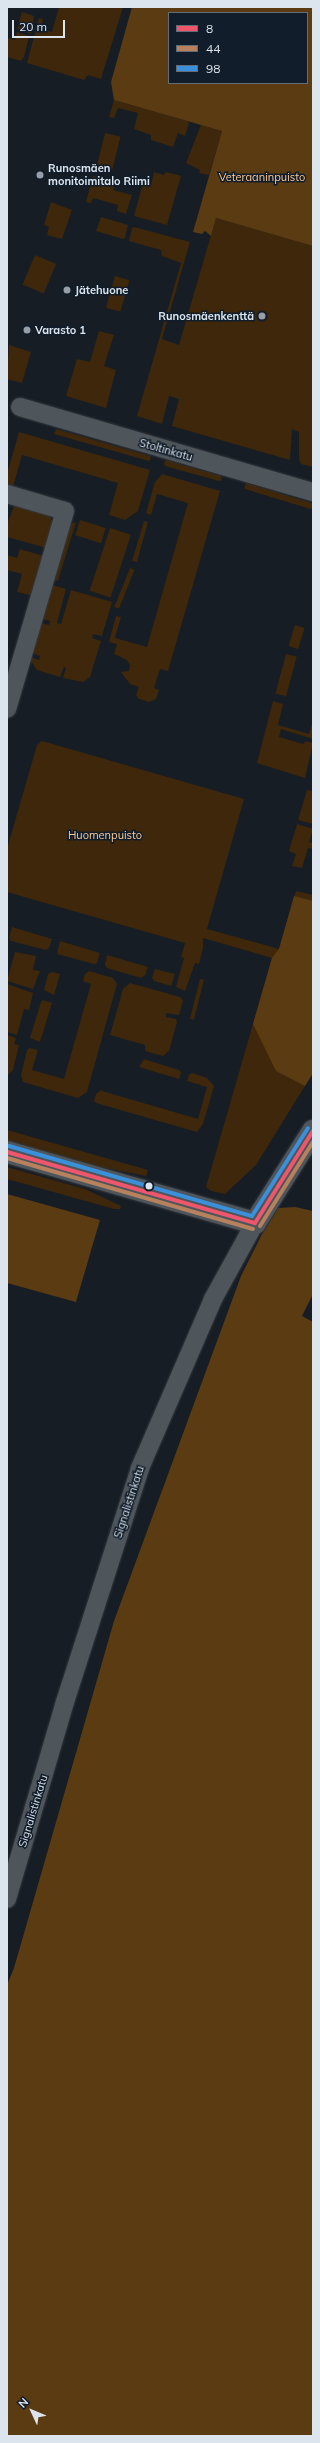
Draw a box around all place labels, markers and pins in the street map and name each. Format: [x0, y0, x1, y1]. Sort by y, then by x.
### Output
place label: Runosmäen monitoimitalo Riimi [48, 162, 150, 188]
marker: Runosmäen monitoimitalo Riimi [35, 170, 45, 180]
place label: Jätehuone [75, 283, 128, 297]
marker: Jätehuone [62, 285, 72, 295]
place label: Runosmäenkenttä [158, 309, 254, 323]
marker: Runosmäenkenttä [257, 311, 267, 321]
place label: Varasto 1 [35, 323, 86, 337]
marker: Varasto 1 [22, 325, 32, 335]
unlabelled marker [144, 1181, 154, 1191]

